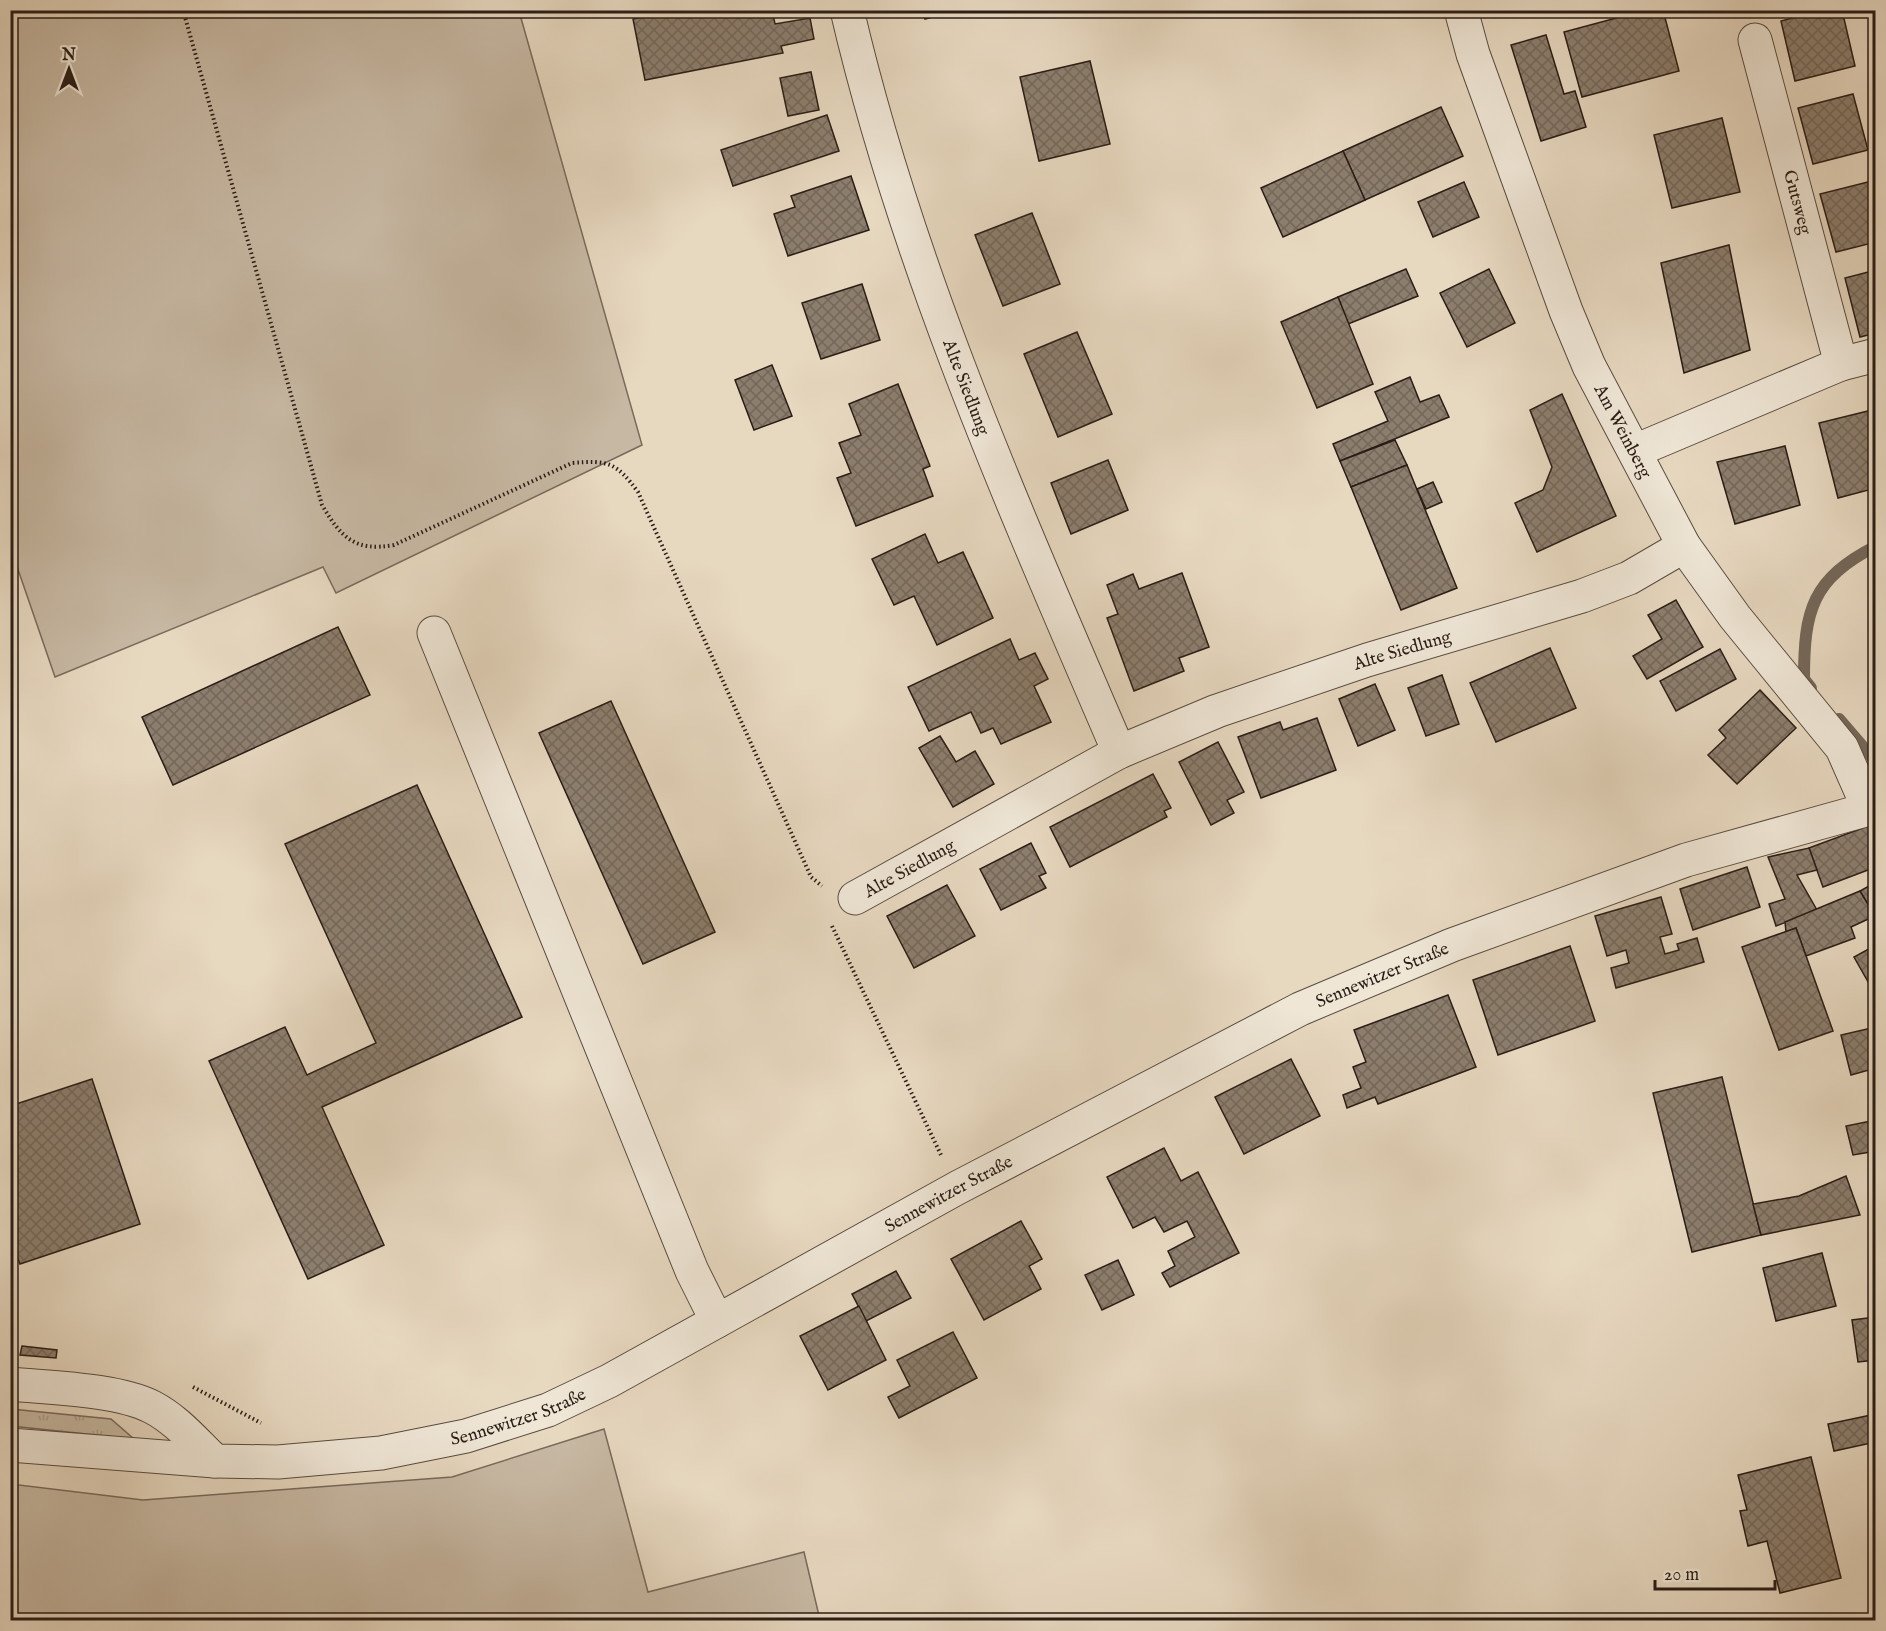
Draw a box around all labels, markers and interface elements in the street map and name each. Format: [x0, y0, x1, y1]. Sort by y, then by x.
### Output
north arrow [39, 39, 99, 99]
text: N [61, 46, 76, 66]
street label: Gutsweg [1777, 168, 1816, 237]
street label: Alte Siedlung [936, 336, 994, 439]
street label: Am Weinberg [1587, 380, 1656, 483]
street label: Alte Siedlung [1350, 625, 1454, 677]
street label: Alte Siedlung [859, 835, 960, 904]
street label: Sennewitzer Straße [1312, 938, 1453, 1014]
street label: Sennewitzer Straße [881, 1151, 1017, 1239]
street label: Sennewitzer Straße [449, 1384, 590, 1452]
scale bar [1655, 1553, 1775, 1591]
text: 20 m [1664, 1564, 1699, 1587]

